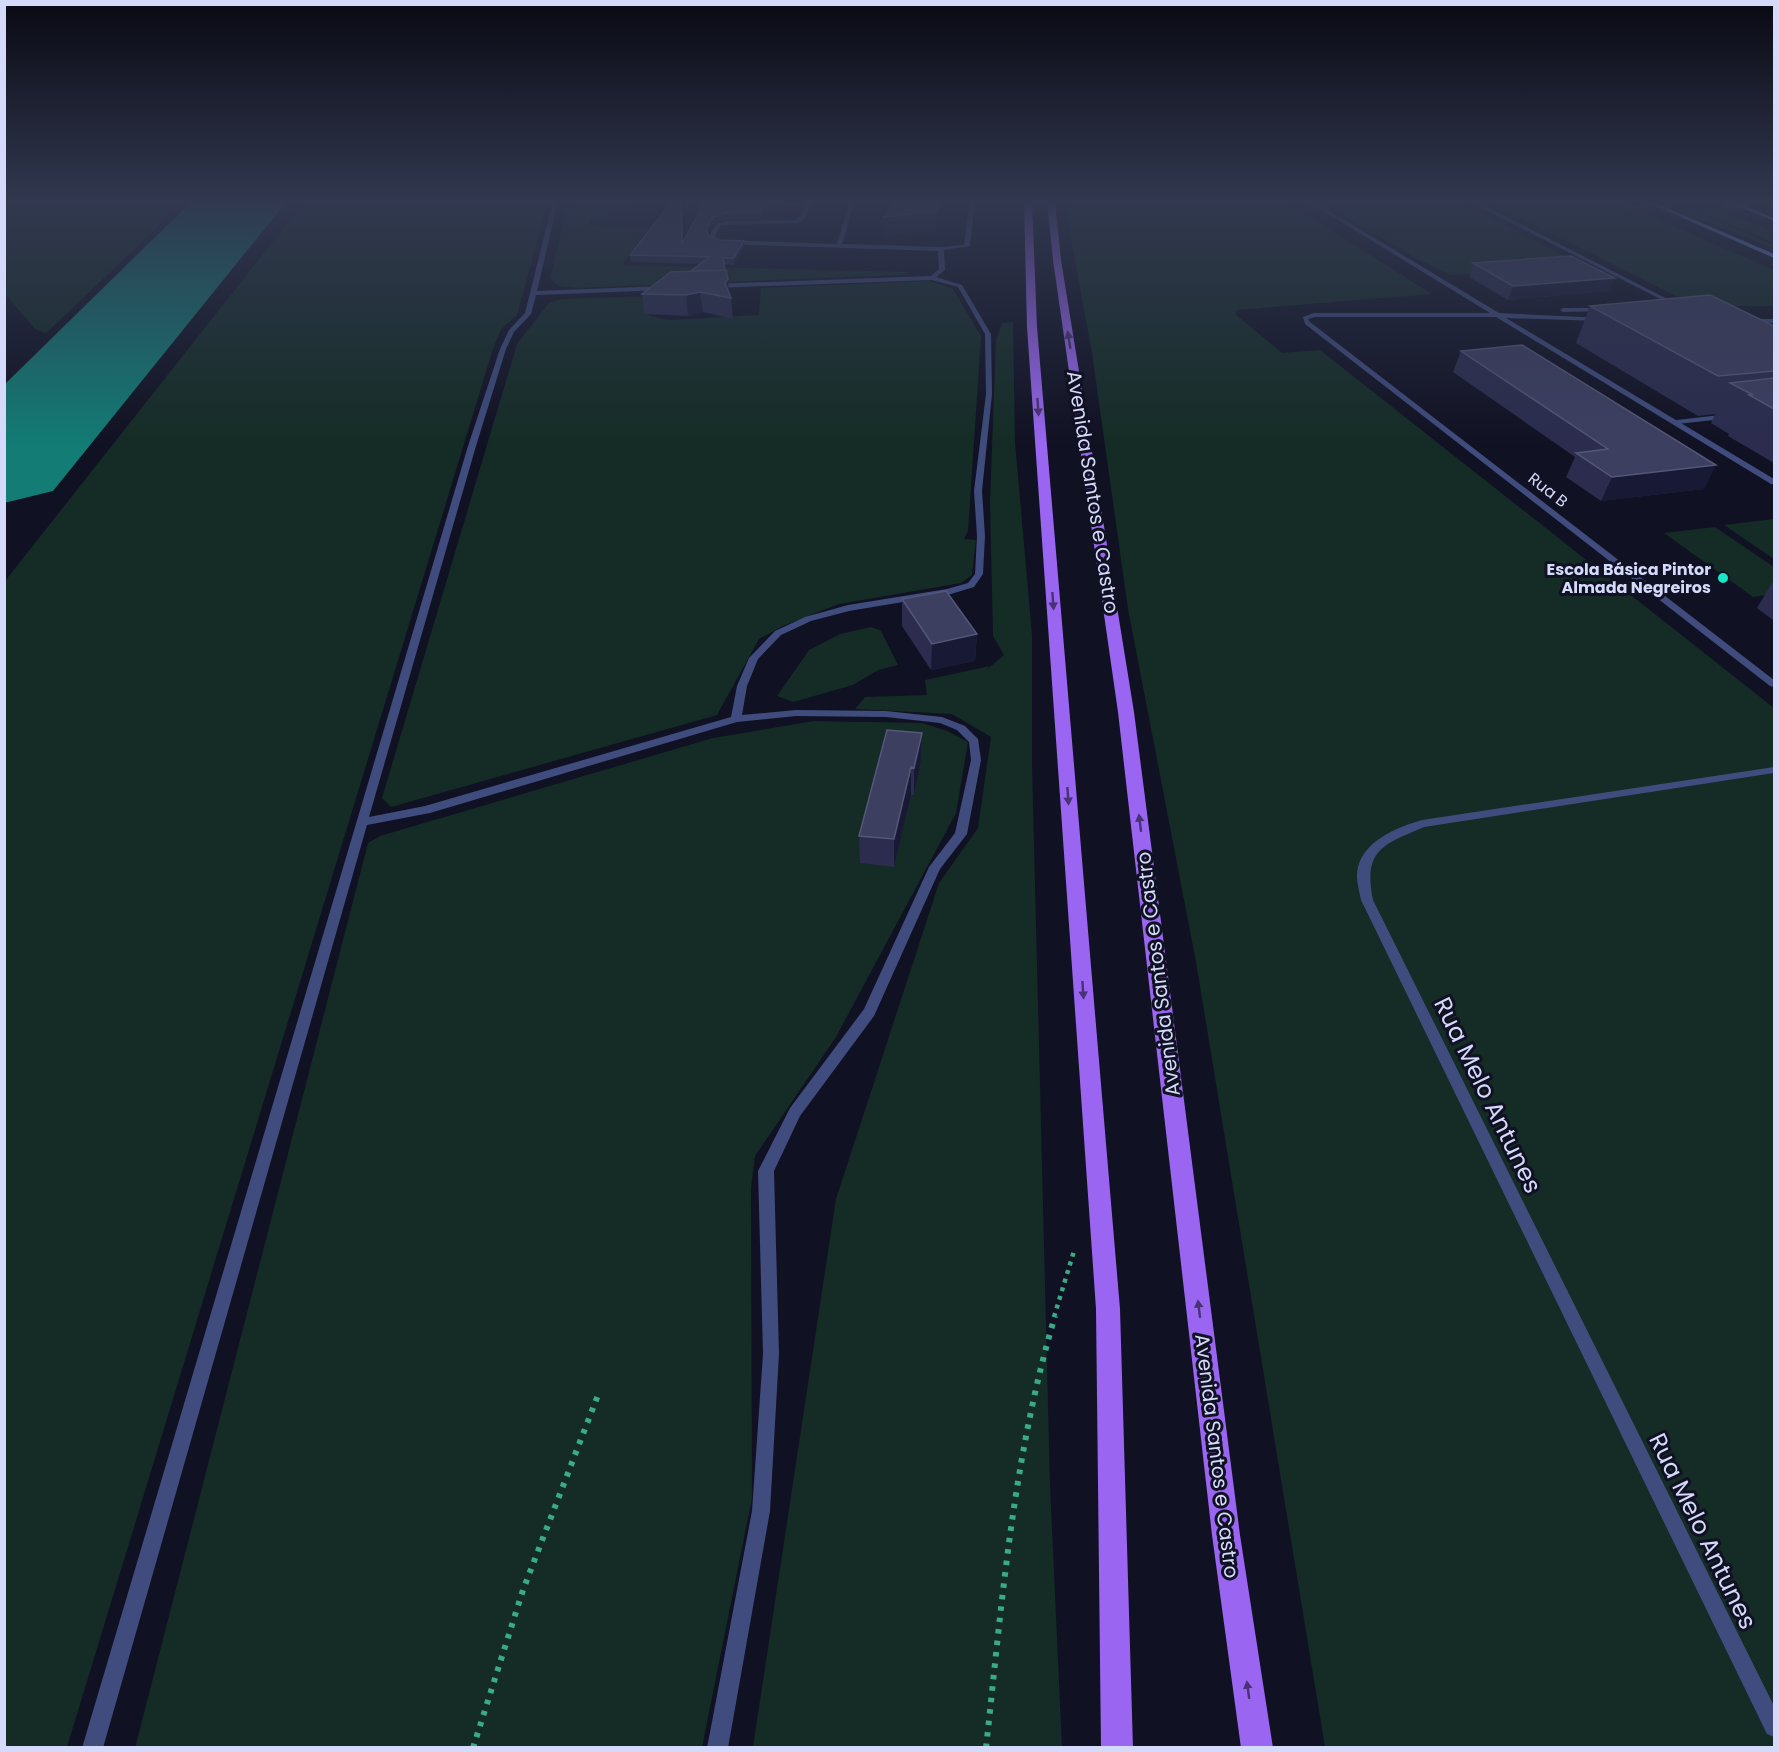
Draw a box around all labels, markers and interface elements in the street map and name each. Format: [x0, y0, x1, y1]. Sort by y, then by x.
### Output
one-way arrow [1064, 330, 1073, 349]
street label: Avenida Santos e Castro [1060, 368, 1126, 616]
one-way arrow [1033, 397, 1043, 416]
street label: Rua B [1523, 467, 1573, 513]
place label: Escola Básica Pintor Almada Negreiros [1547, 558, 1711, 599]
marker: Escola Básica Pintor Almada Negreiros [1716, 571, 1730, 585]
one-way arrow [1048, 592, 1058, 611]
one-way arrow [1063, 786, 1073, 805]
one-way arrow [1135, 814, 1145, 833]
street label: Avenida Santos e Castro [1129, 850, 1187, 1098]
one-way arrow [1078, 980, 1088, 999]
street label: Rua Melo Antunes [1426, 992, 1550, 1198]
one-way arrow [1194, 1299, 1203, 1318]
street label: Avenida Santos e Castro [1188, 1332, 1246, 1580]
street label: Rua Melo Antunes [1641, 1428, 1765, 1634]
one-way arrow [1244, 1680, 1253, 1699]

